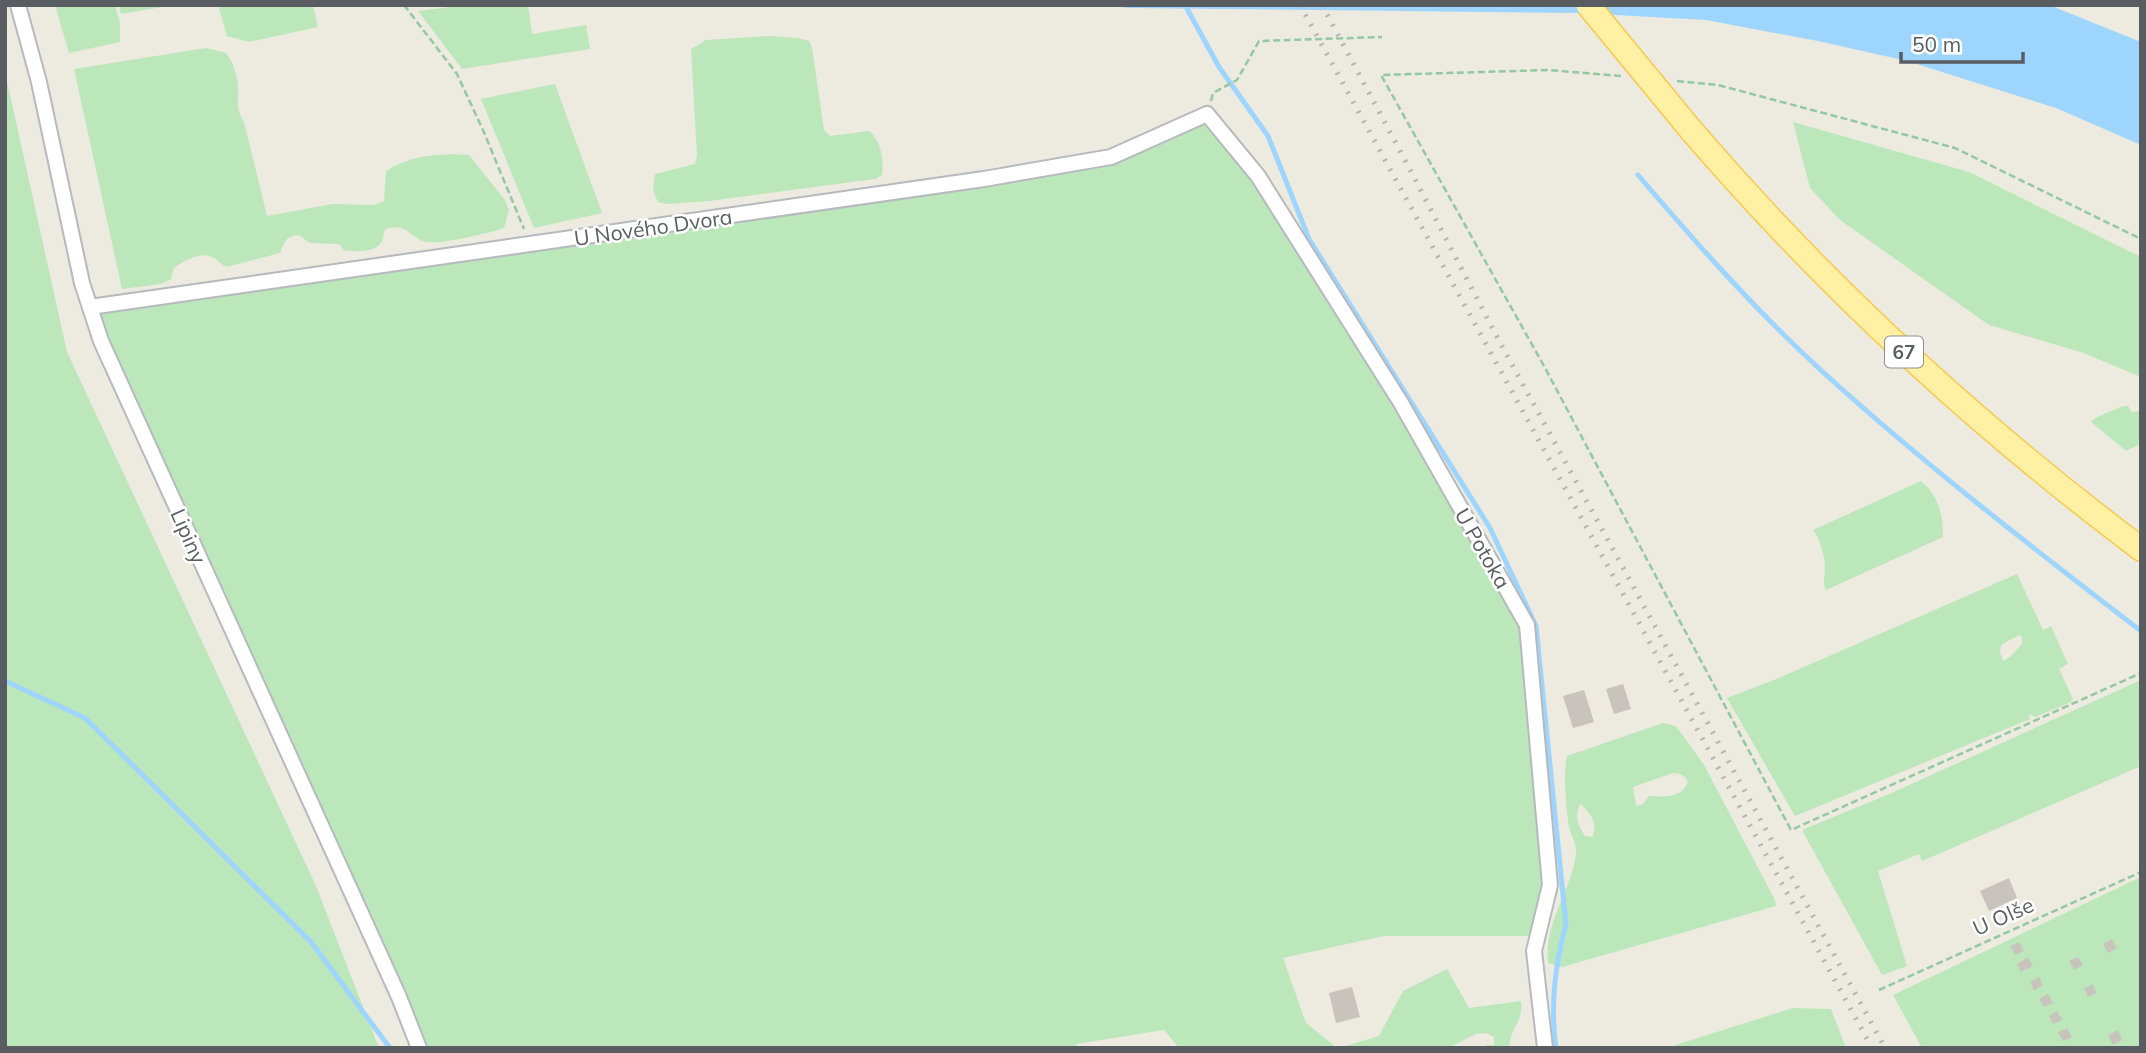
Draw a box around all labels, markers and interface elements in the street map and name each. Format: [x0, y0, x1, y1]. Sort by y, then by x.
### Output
scale bar [1901, 21, 2024, 65]
text: 50 m [1912, 31, 1961, 57]
street label: U Nového Dvora [572, 203, 734, 251]
road number: 67 [1885, 336, 1923, 368]
street label: U Potoka [1450, 503, 1516, 593]
street label: Lipiny [165, 504, 213, 568]
street label: U Olše [1969, 891, 2037, 941]

